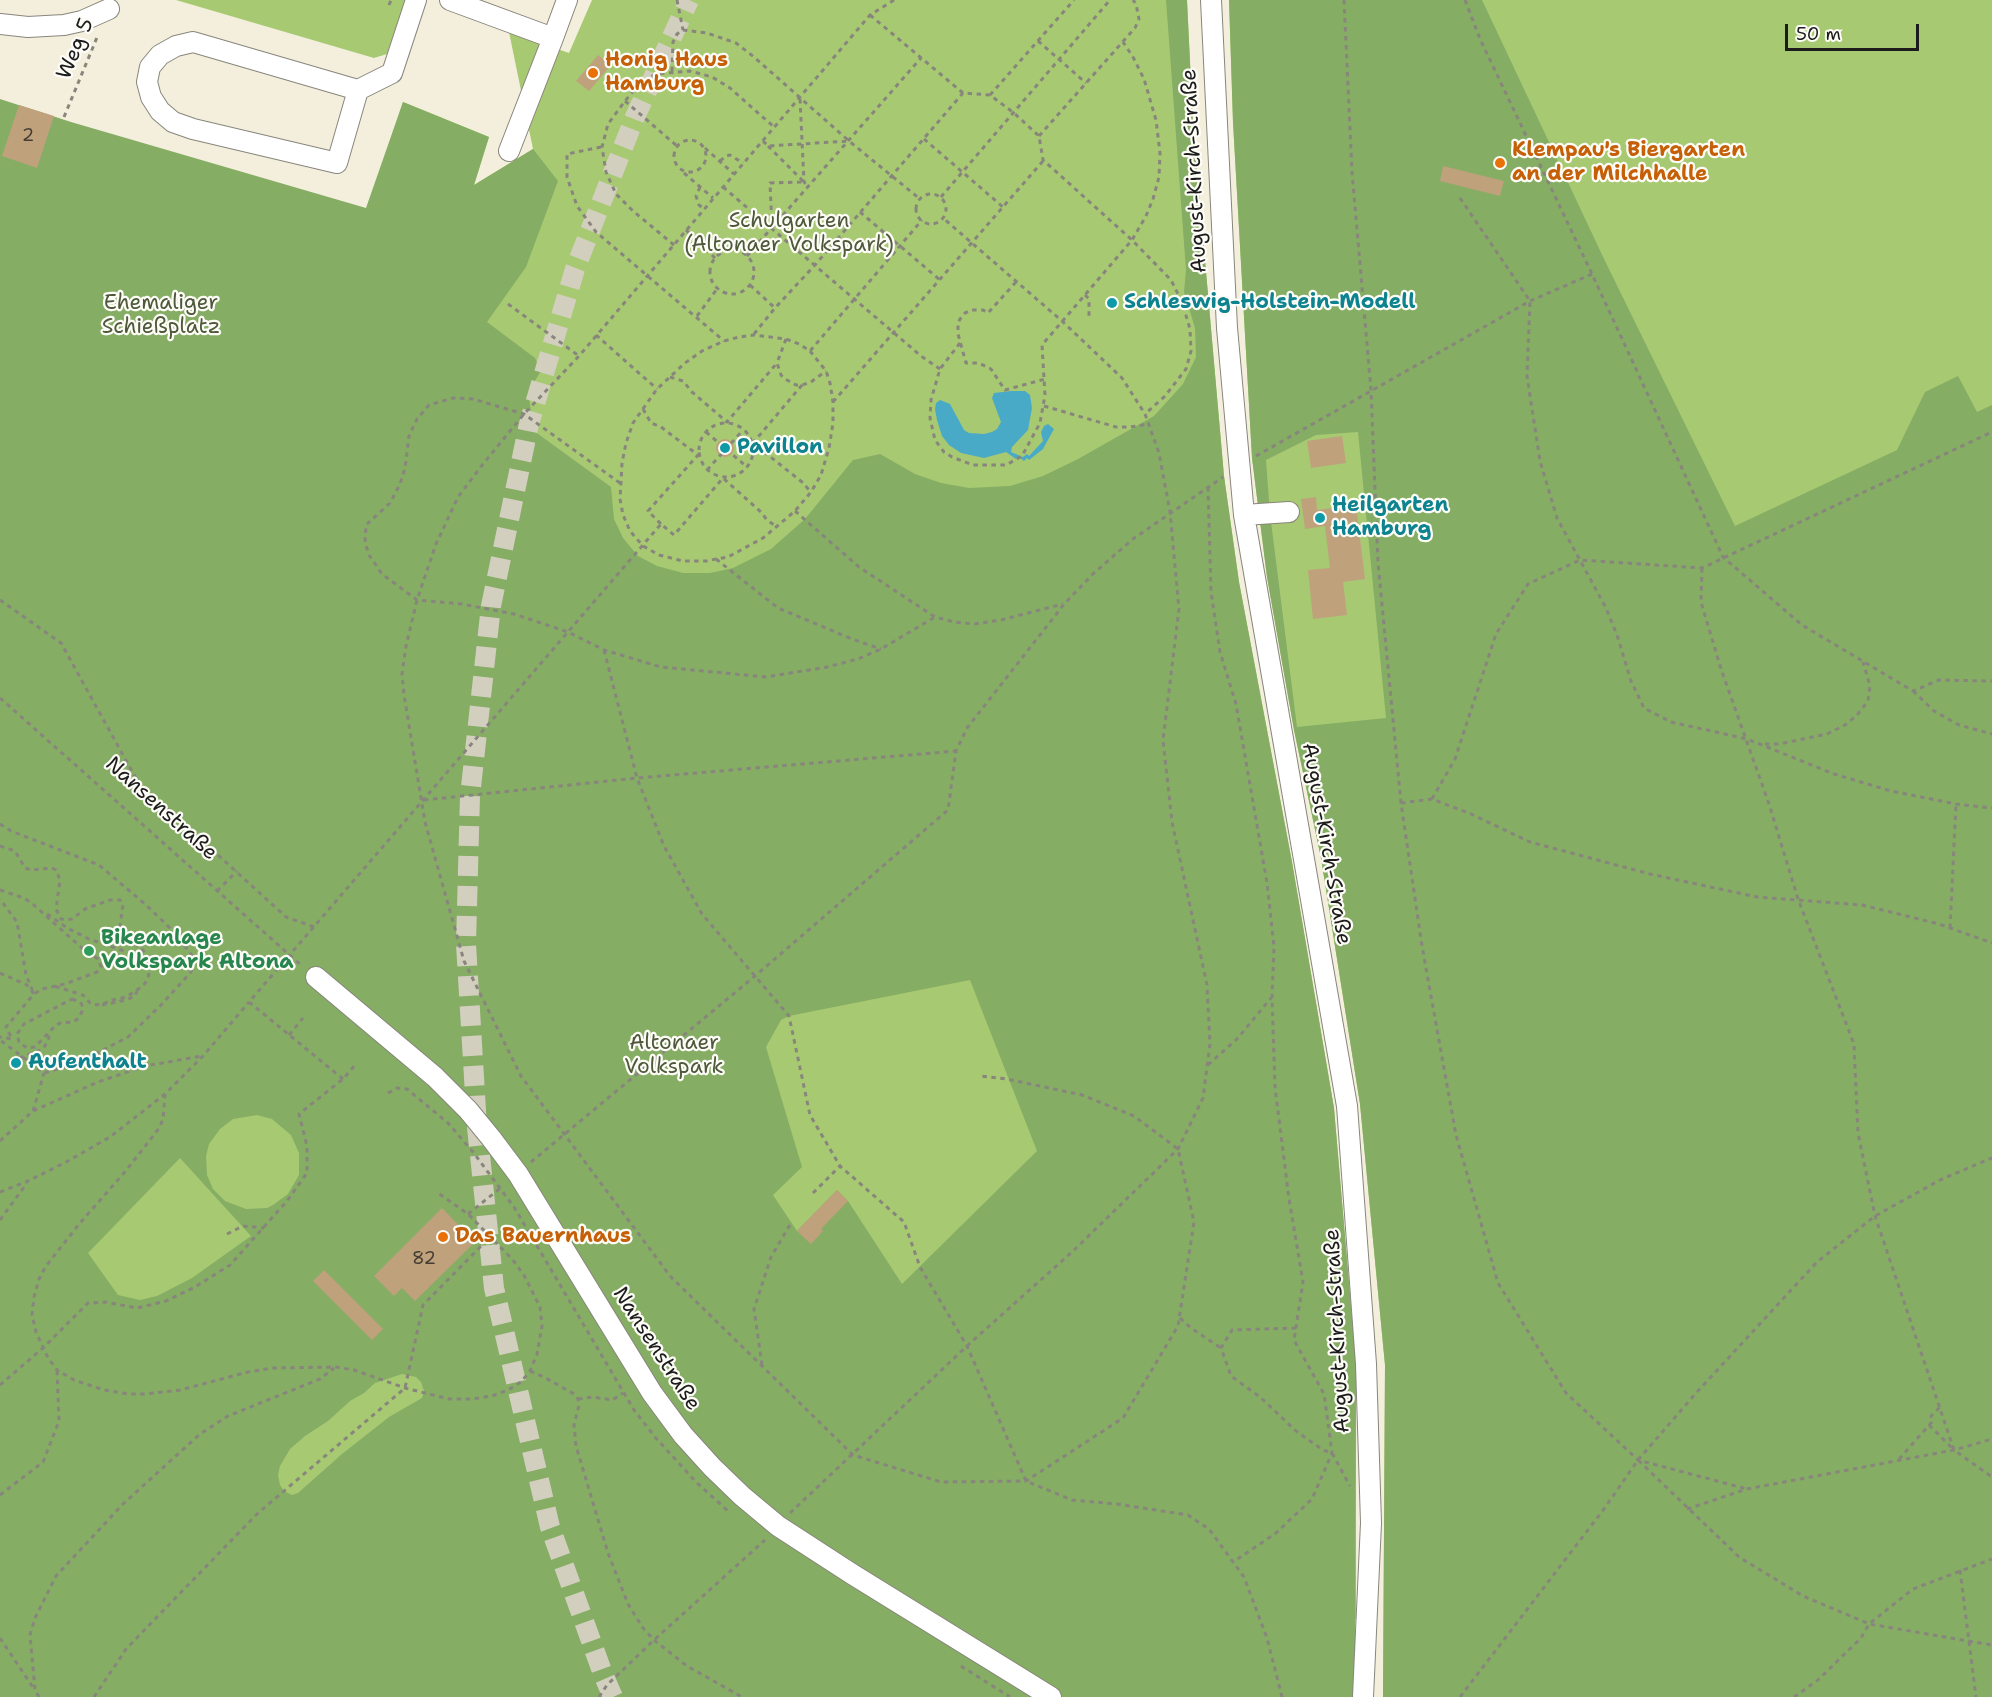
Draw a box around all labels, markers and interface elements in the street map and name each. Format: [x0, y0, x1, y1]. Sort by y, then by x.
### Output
scale bar [1788, 12, 1922, 50]
street label: Weg 5 [52, 15, 100, 83]
text: 50 m [1796, 22, 1841, 46]
place label: Honig Haus Hamburg [605, 48, 728, 98]
marker: Honig Haus Hamburg [586, 66, 600, 80]
street label: August-Kirch-Straße [1177, 68, 1213, 274]
house number: 2 [22, 125, 34, 147]
place label: Klempau's Biergarten an der Milchhalle [1512, 138, 1745, 188]
marker: Klempau's Biergarten an der Milchhalle [1493, 156, 1507, 170]
park label: Schulgarten (Altonaer Volkspark) [684, 209, 894, 259]
place label: Schleswig-Holstein-Modell [1124, 290, 1415, 316]
park label: Ehemaliger Schießplatz [102, 291, 220, 341]
marker: Schleswig-Holstein-Modell [1105, 296, 1119, 310]
place label: Pavillon [737, 435, 823, 461]
marker: Pavillon [718, 441, 732, 455]
place label: Heilgarten Hamburg [1332, 493, 1448, 543]
marker: Heilgarten Hamburg [1313, 511, 1327, 525]
street label: August-Kirch-Straße [1296, 741, 1356, 947]
street label: Nansenstraße [100, 752, 222, 866]
place label: Bikeanlage Volkspark Altona [101, 926, 294, 976]
marker: Bikeanlage Volkspark Altona [82, 944, 96, 958]
park label: Altonaer Volkspark [624, 1031, 724, 1081]
place label: Aufenthalt [28, 1050, 147, 1076]
marker: Aufenthalt [9, 1056, 23, 1070]
place label: Das Bauernhaus [455, 1224, 631, 1250]
street label: August-Kirch-Straße [1320, 1228, 1356, 1434]
marker: Das Bauernhaus [436, 1230, 450, 1244]
house number: 82 [412, 1248, 436, 1270]
street label: Nansenstraße [607, 1283, 705, 1415]

